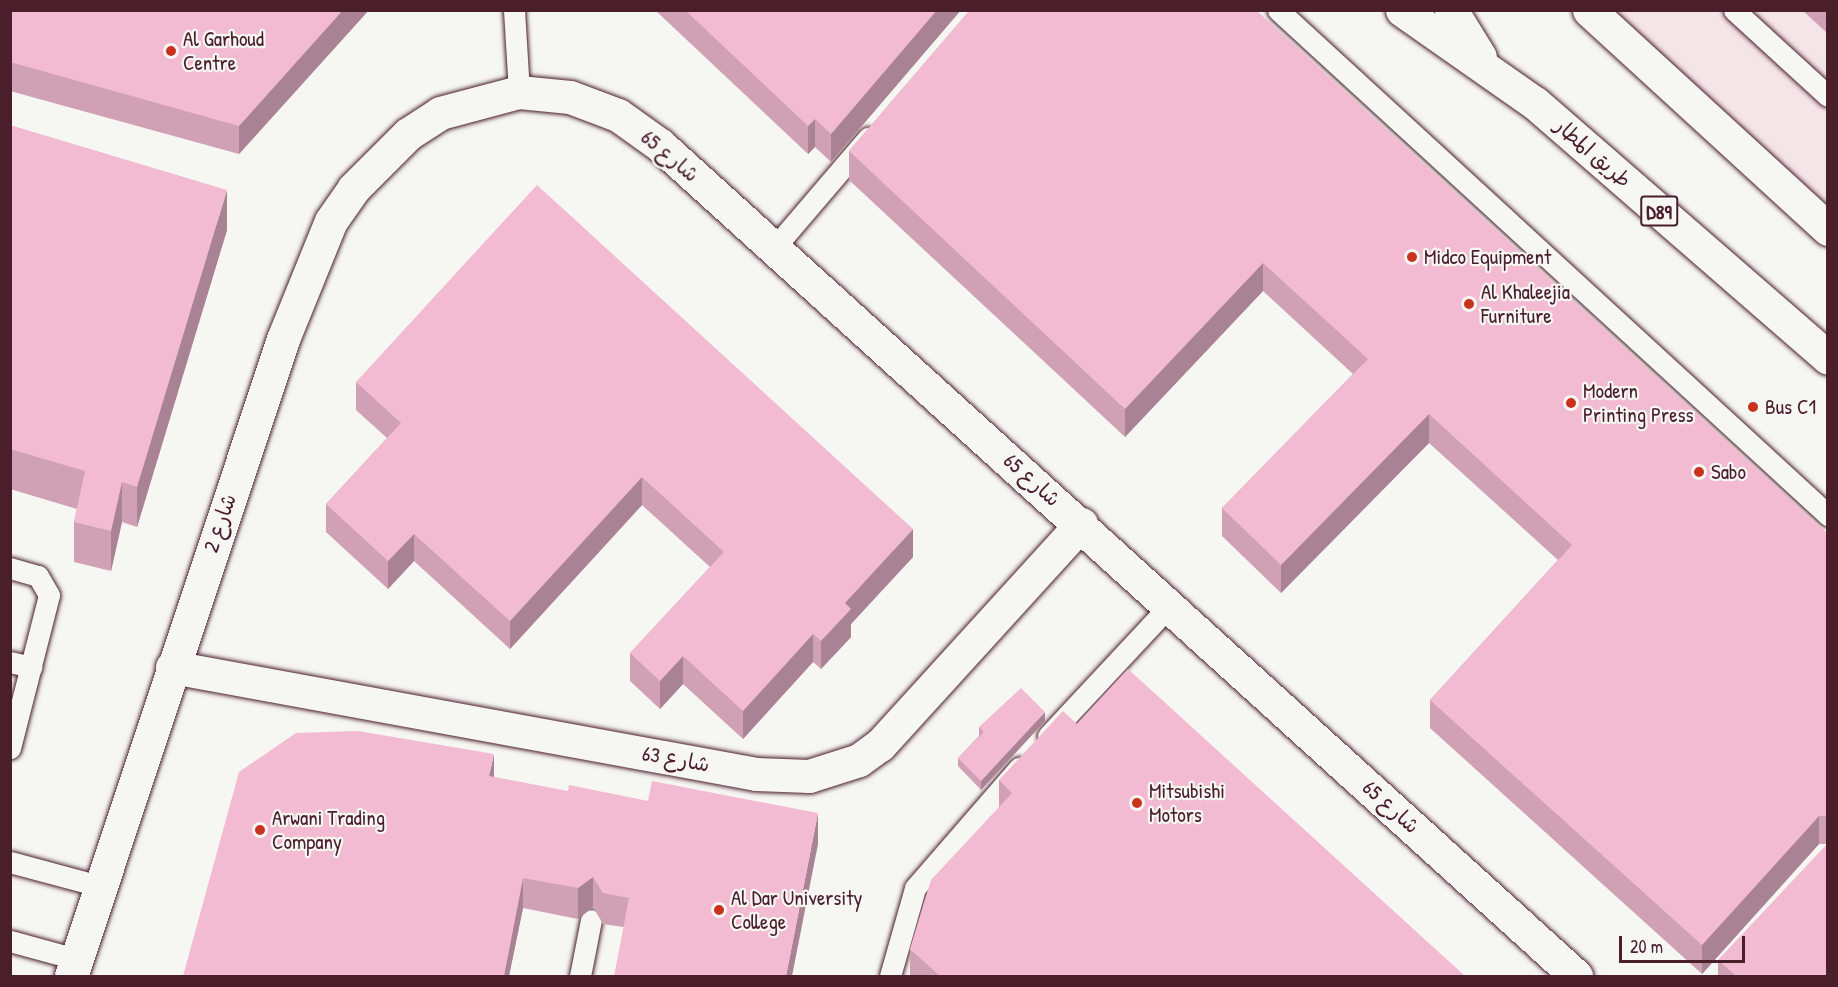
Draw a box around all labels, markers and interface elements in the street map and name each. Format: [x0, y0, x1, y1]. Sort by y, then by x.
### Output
place label: Al Garhoud Centre [183, 26, 264, 76]
marker: Al Garhoud Centre [164, 44, 178, 58]
street label: طريق المطار [1550, 113, 1636, 193]
street label: شارع 65 [636, 125, 704, 187]
road number: D89 [1640, 194, 1678, 228]
place label: Midco Equipment [1424, 244, 1551, 270]
marker: Midco Equipment [1405, 250, 1419, 264]
place label: Al Khaleejia Furniture [1481, 279, 1570, 329]
marker: Al Khaleejia Furniture [1462, 297, 1476, 311]
place label: Modern Printing Press [1583, 378, 1694, 428]
place label: Bus C1 [1765, 394, 1816, 420]
marker: Modern Printing Press [1564, 396, 1578, 410]
marker: Bus C1 [1746, 400, 1760, 414]
street label: شارع 65 [998, 448, 1066, 512]
place label: Sabo [1711, 459, 1746, 485]
marker: Sabo [1692, 465, 1706, 479]
street label: شارع 2 [198, 490, 242, 556]
street label: شارع 63 [640, 741, 712, 777]
street label: شارع 65 [1357, 775, 1425, 839]
place label: Mitsubishi Motors [1149, 778, 1225, 828]
marker: Mitsubishi Motors [1130, 796, 1144, 810]
place label: Arwani Trading Company [272, 805, 385, 855]
marker: Arwani Trading Company [253, 823, 267, 837]
place label: Al Dar University College [731, 885, 862, 935]
marker: Al Dar University College [712, 903, 726, 917]
scale bar [1622, 924, 1748, 962]
text: 20 m [1630, 934, 1663, 959]

